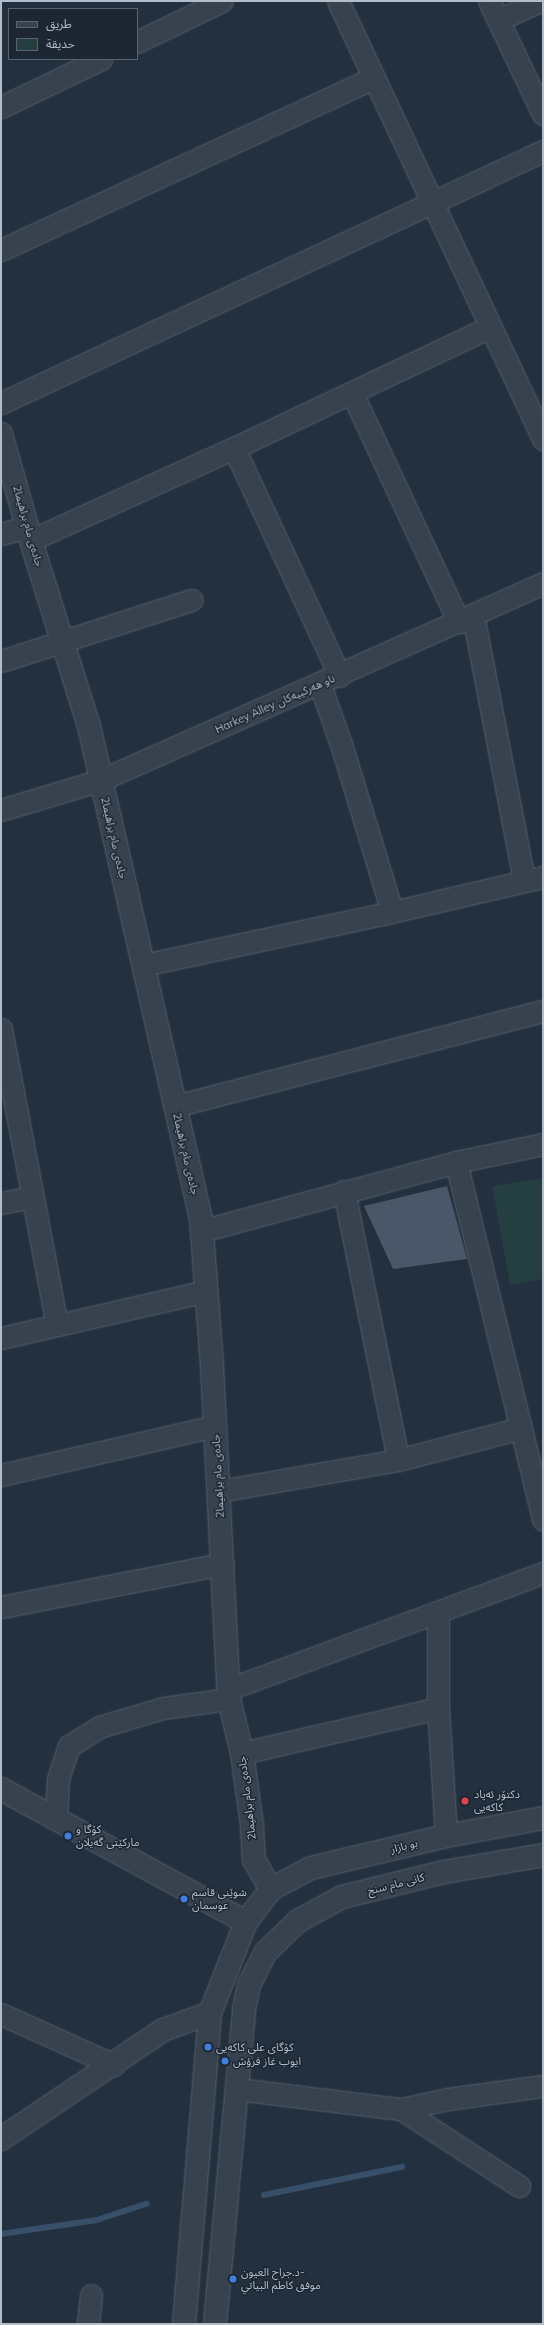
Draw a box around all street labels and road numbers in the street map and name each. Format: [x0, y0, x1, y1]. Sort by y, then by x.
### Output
street label: جادەی مام براهیما2 [10, 484, 46, 568]
street label: Harkey Alley ناو هەركييەكان [213, 672, 337, 736]
street label: جادەی مام براهیما2 [98, 796, 130, 880]
street label: جادەی مام براهیما2 [170, 1112, 202, 1196]
street label: جادەی مام براهیما2 [209, 1434, 227, 1518]
street label: جادەی مام براهیما2 [235, 1755, 259, 1841]
street label: بو بازار [389, 1836, 419, 1856]
street label: کانی مام سنج [366, 1871, 426, 1897]

